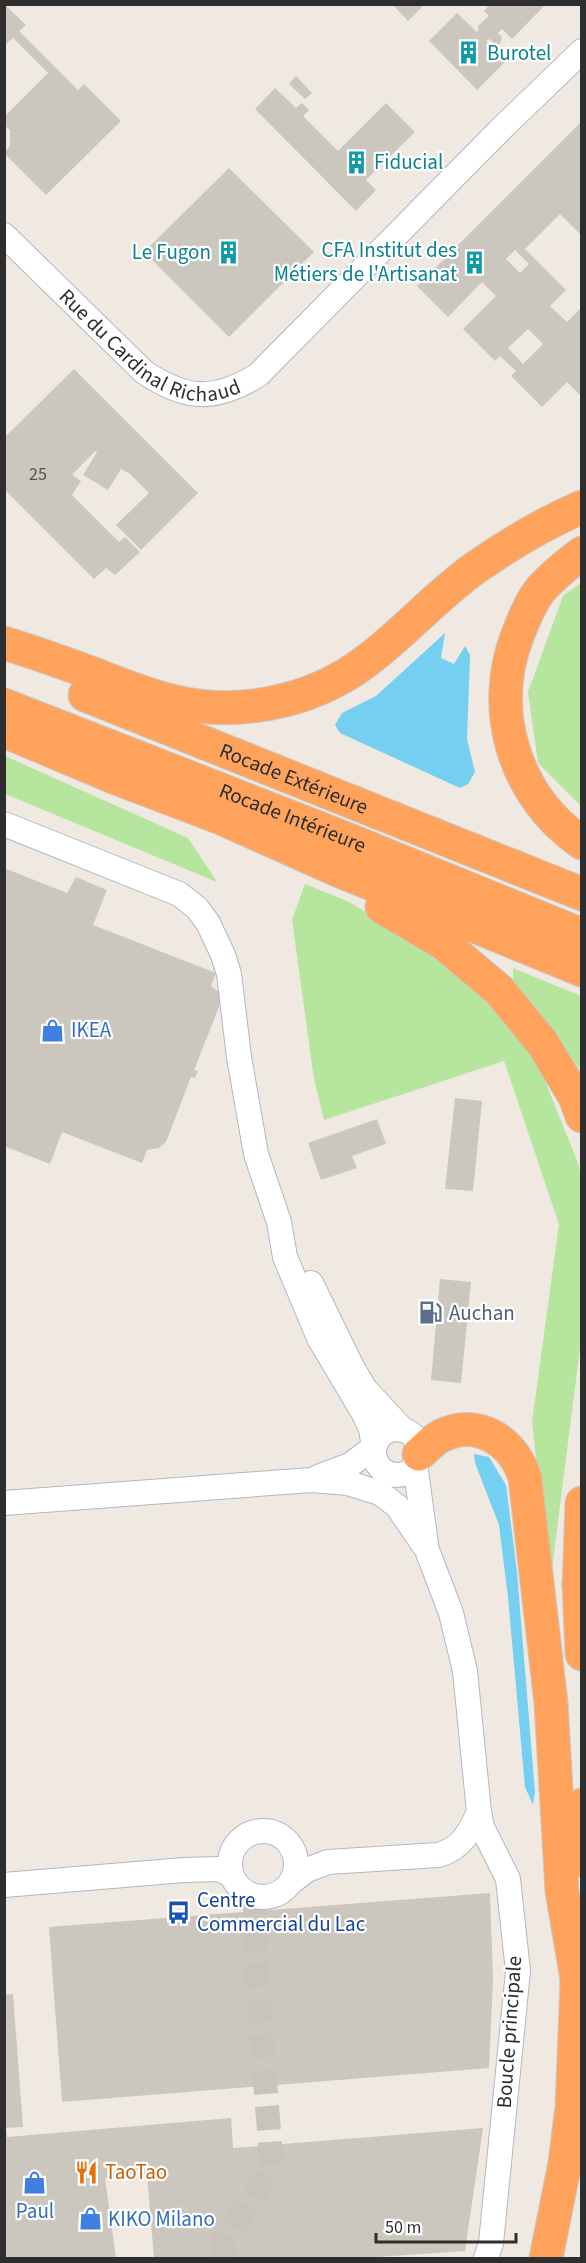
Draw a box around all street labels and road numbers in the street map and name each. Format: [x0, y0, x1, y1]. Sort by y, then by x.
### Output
street label: Rue du Cardinal Richaud [52, 282, 245, 409]
street label: Rocade Extérieure [215, 735, 373, 822]
street label: Rocade Intérieure [215, 776, 371, 860]
street label: Boucle principale [489, 1955, 529, 2109]

